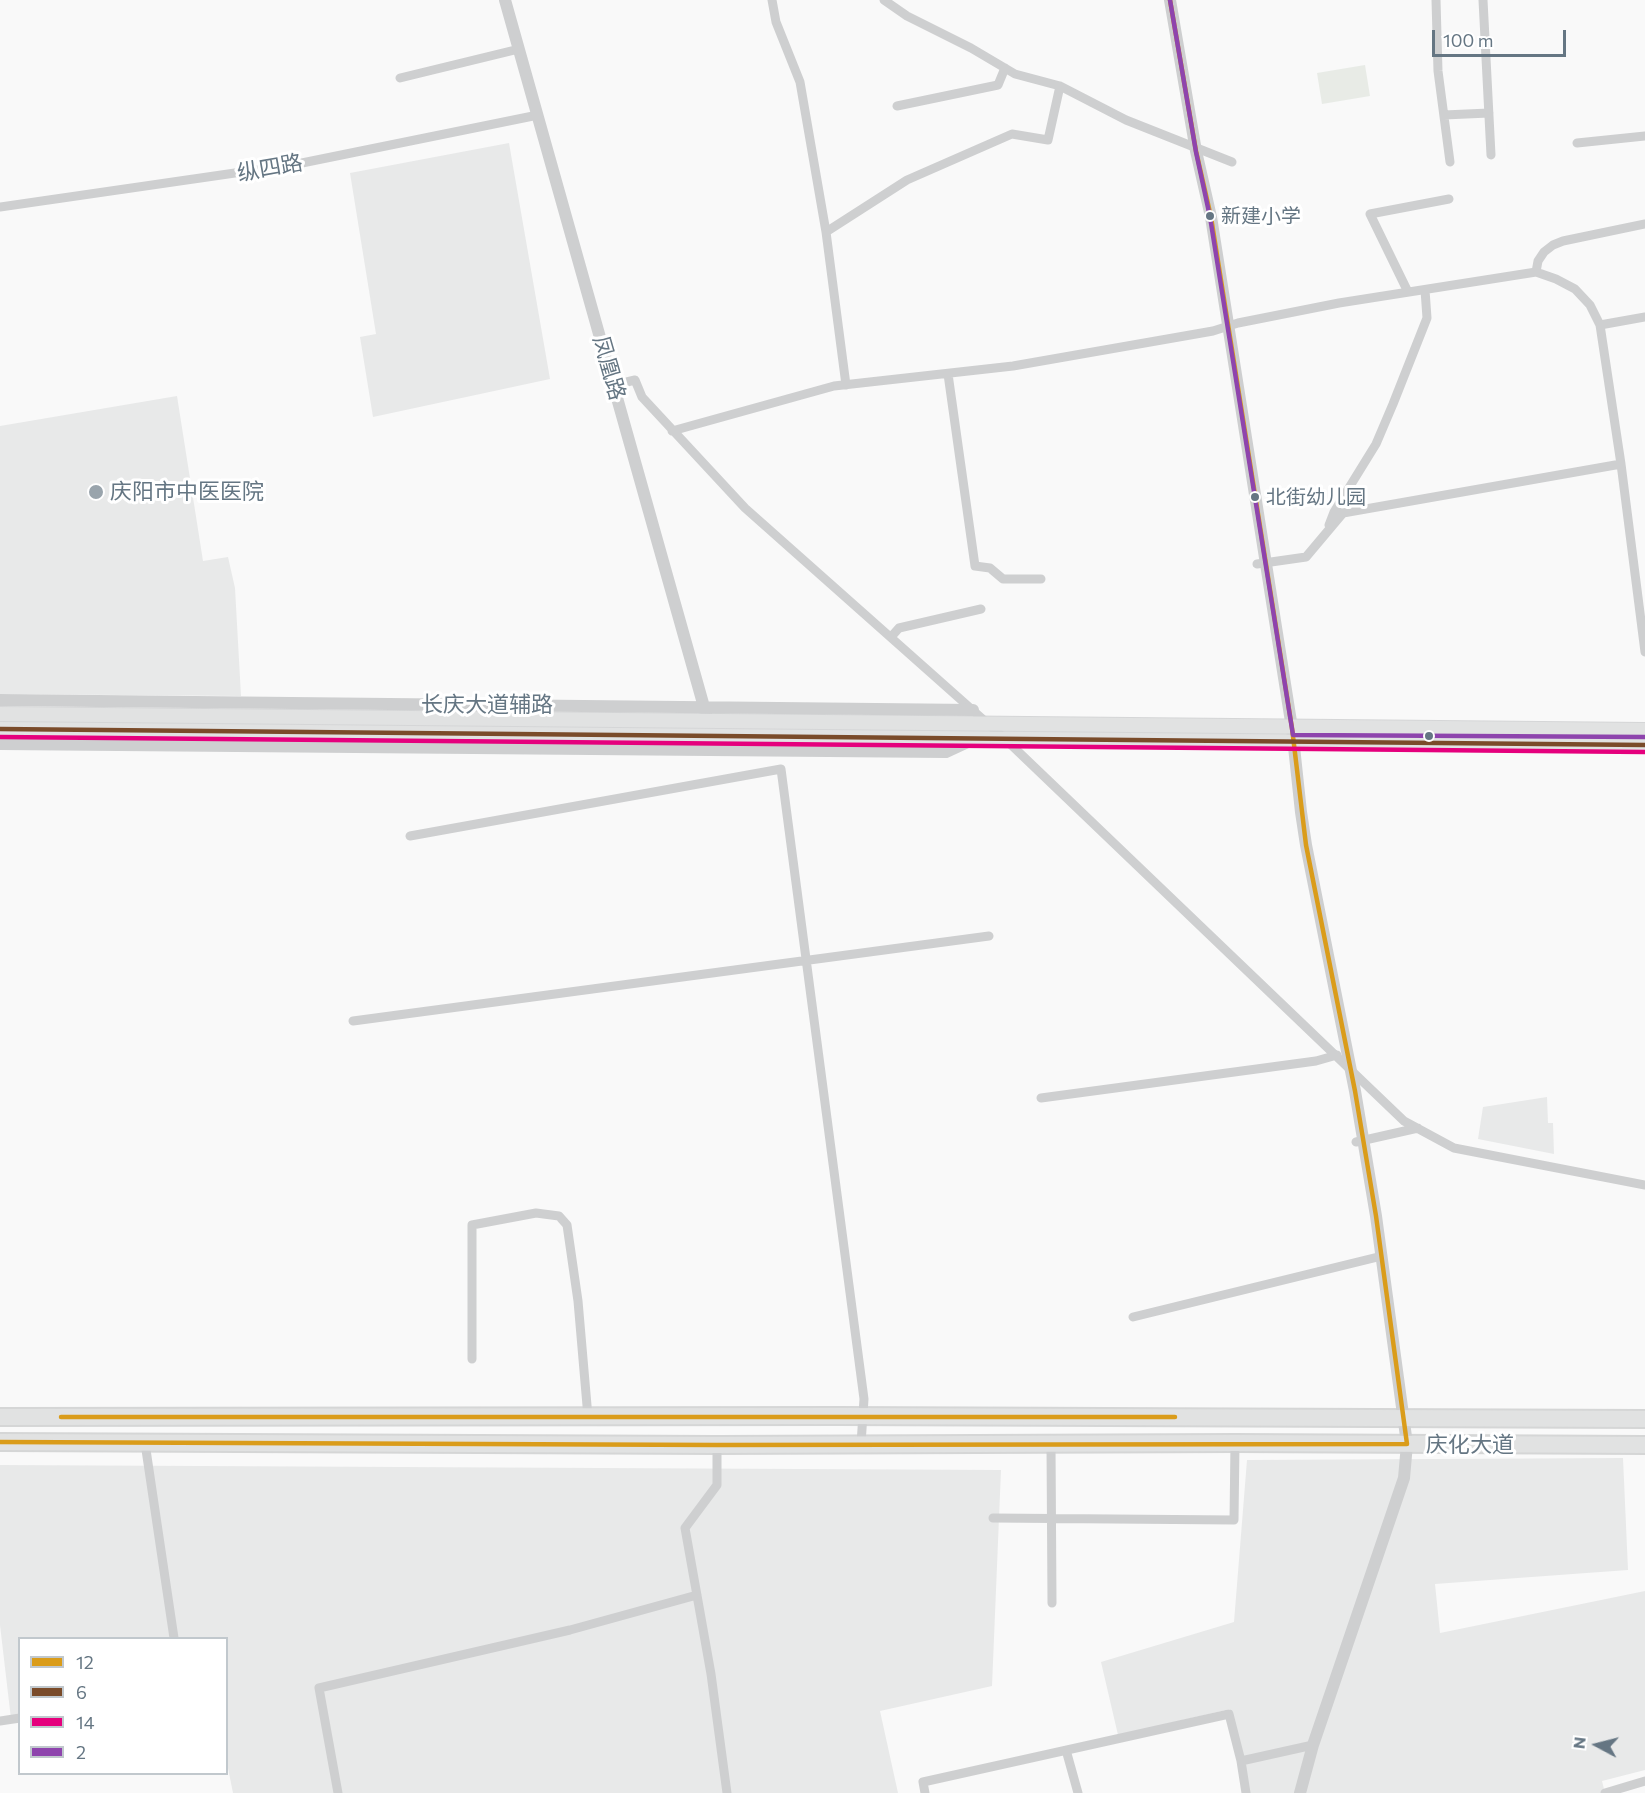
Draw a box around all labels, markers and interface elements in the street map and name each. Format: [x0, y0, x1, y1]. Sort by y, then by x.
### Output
scale bar [1435, 18, 1568, 56]
text: 100 m [1443, 29, 1493, 51]
street label: 纵四路 [235, 149, 305, 187]
place label: 新建小学 [1221, 204, 1301, 228]
marker: 新建小学 [1204, 210, 1216, 222]
street label: 凤凰路 [587, 333, 631, 403]
place label: 庆阳市中医医院 [110, 479, 264, 505]
marker: 庆阳市中医医院 [87, 483, 105, 501]
place label: 北街幼儿园 [1266, 485, 1366, 509]
marker: 北街幼儿园 [1249, 491, 1261, 503]
street label: 长庆大道辅路 [421, 692, 553, 718]
unlabelled marker [1423, 730, 1435, 742]
street label: 庆化大道 [1426, 1432, 1514, 1458]
legend [18, 1637, 228, 1775]
text: 12 [76, 1651, 94, 1673]
text: 6 [76, 1681, 87, 1703]
text: 14 [76, 1711, 95, 1733]
north arrow [1567, 1715, 1627, 1775]
text: N [1568, 1736, 1589, 1750]
text: 2 [76, 1741, 86, 1763]

